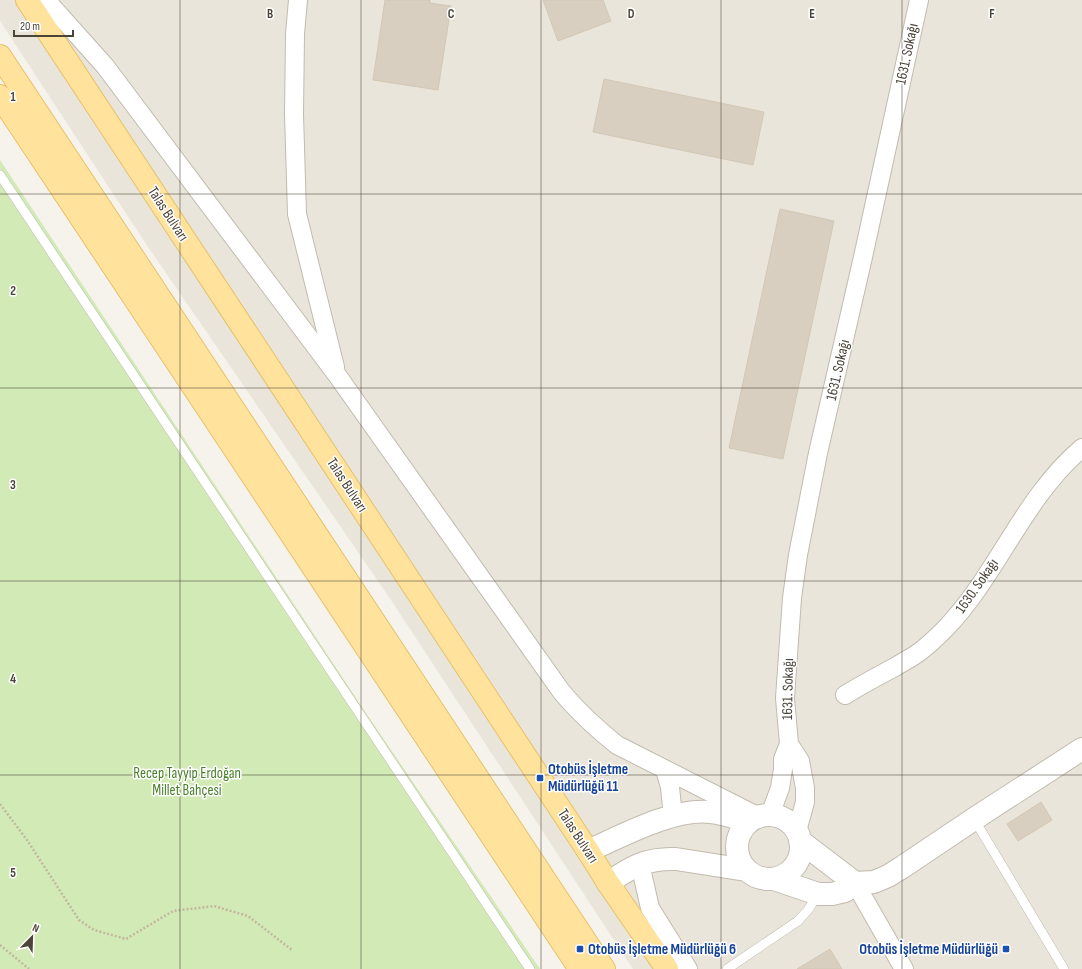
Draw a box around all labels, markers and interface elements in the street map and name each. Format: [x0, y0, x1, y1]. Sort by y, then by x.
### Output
text: B [267, 6, 273, 22]
text: C [448, 6, 455, 22]
text: D [628, 6, 635, 22]
text: E [809, 6, 815, 22]
text: F [989, 6, 995, 22]
scale bar [14, 12, 73, 38]
text: 20 m [20, 19, 40, 34]
street label: 1631. Sokağı [891, 22, 923, 86]
text: 1 [10, 89, 16, 105]
street label: Talas Bulvarı [143, 183, 193, 245]
text: 2 [10, 283, 16, 299]
street label: 1631. Sokağı [822, 338, 854, 402]
street label: Talas Bulvarı [322, 454, 372, 516]
text: 3 [10, 477, 16, 493]
street label: 1630. Sokağı [951, 555, 1003, 617]
street label: 1631. Sokağı [778, 658, 798, 720]
text: 4 [10, 671, 16, 687]
place label: Otobüs İşletme Müdürlüğü 11 [548, 760, 628, 796]
park label: Recep Tayyip Erdoğan Millet Bahçesi [133, 764, 241, 800]
marker: Otobüs İşletme Müdürlüğü 11 [535, 773, 545, 783]
street label: Talas Bulvarı [553, 805, 603, 867]
text: 5 [10, 865, 16, 881]
north arrow [12, 917, 52, 957]
text: N [30, 921, 41, 935]
place label: Otobüs İşletme Müdürlüğü 6 [588, 940, 736, 959]
place label: Otobüs İşletme Müdürlüğü [859, 940, 998, 959]
marker: Otobüs İşletme Müdürlüğü 6 [575, 944, 585, 954]
marker: Otobüs İşletme Müdürlüğü [1001, 944, 1011, 954]

